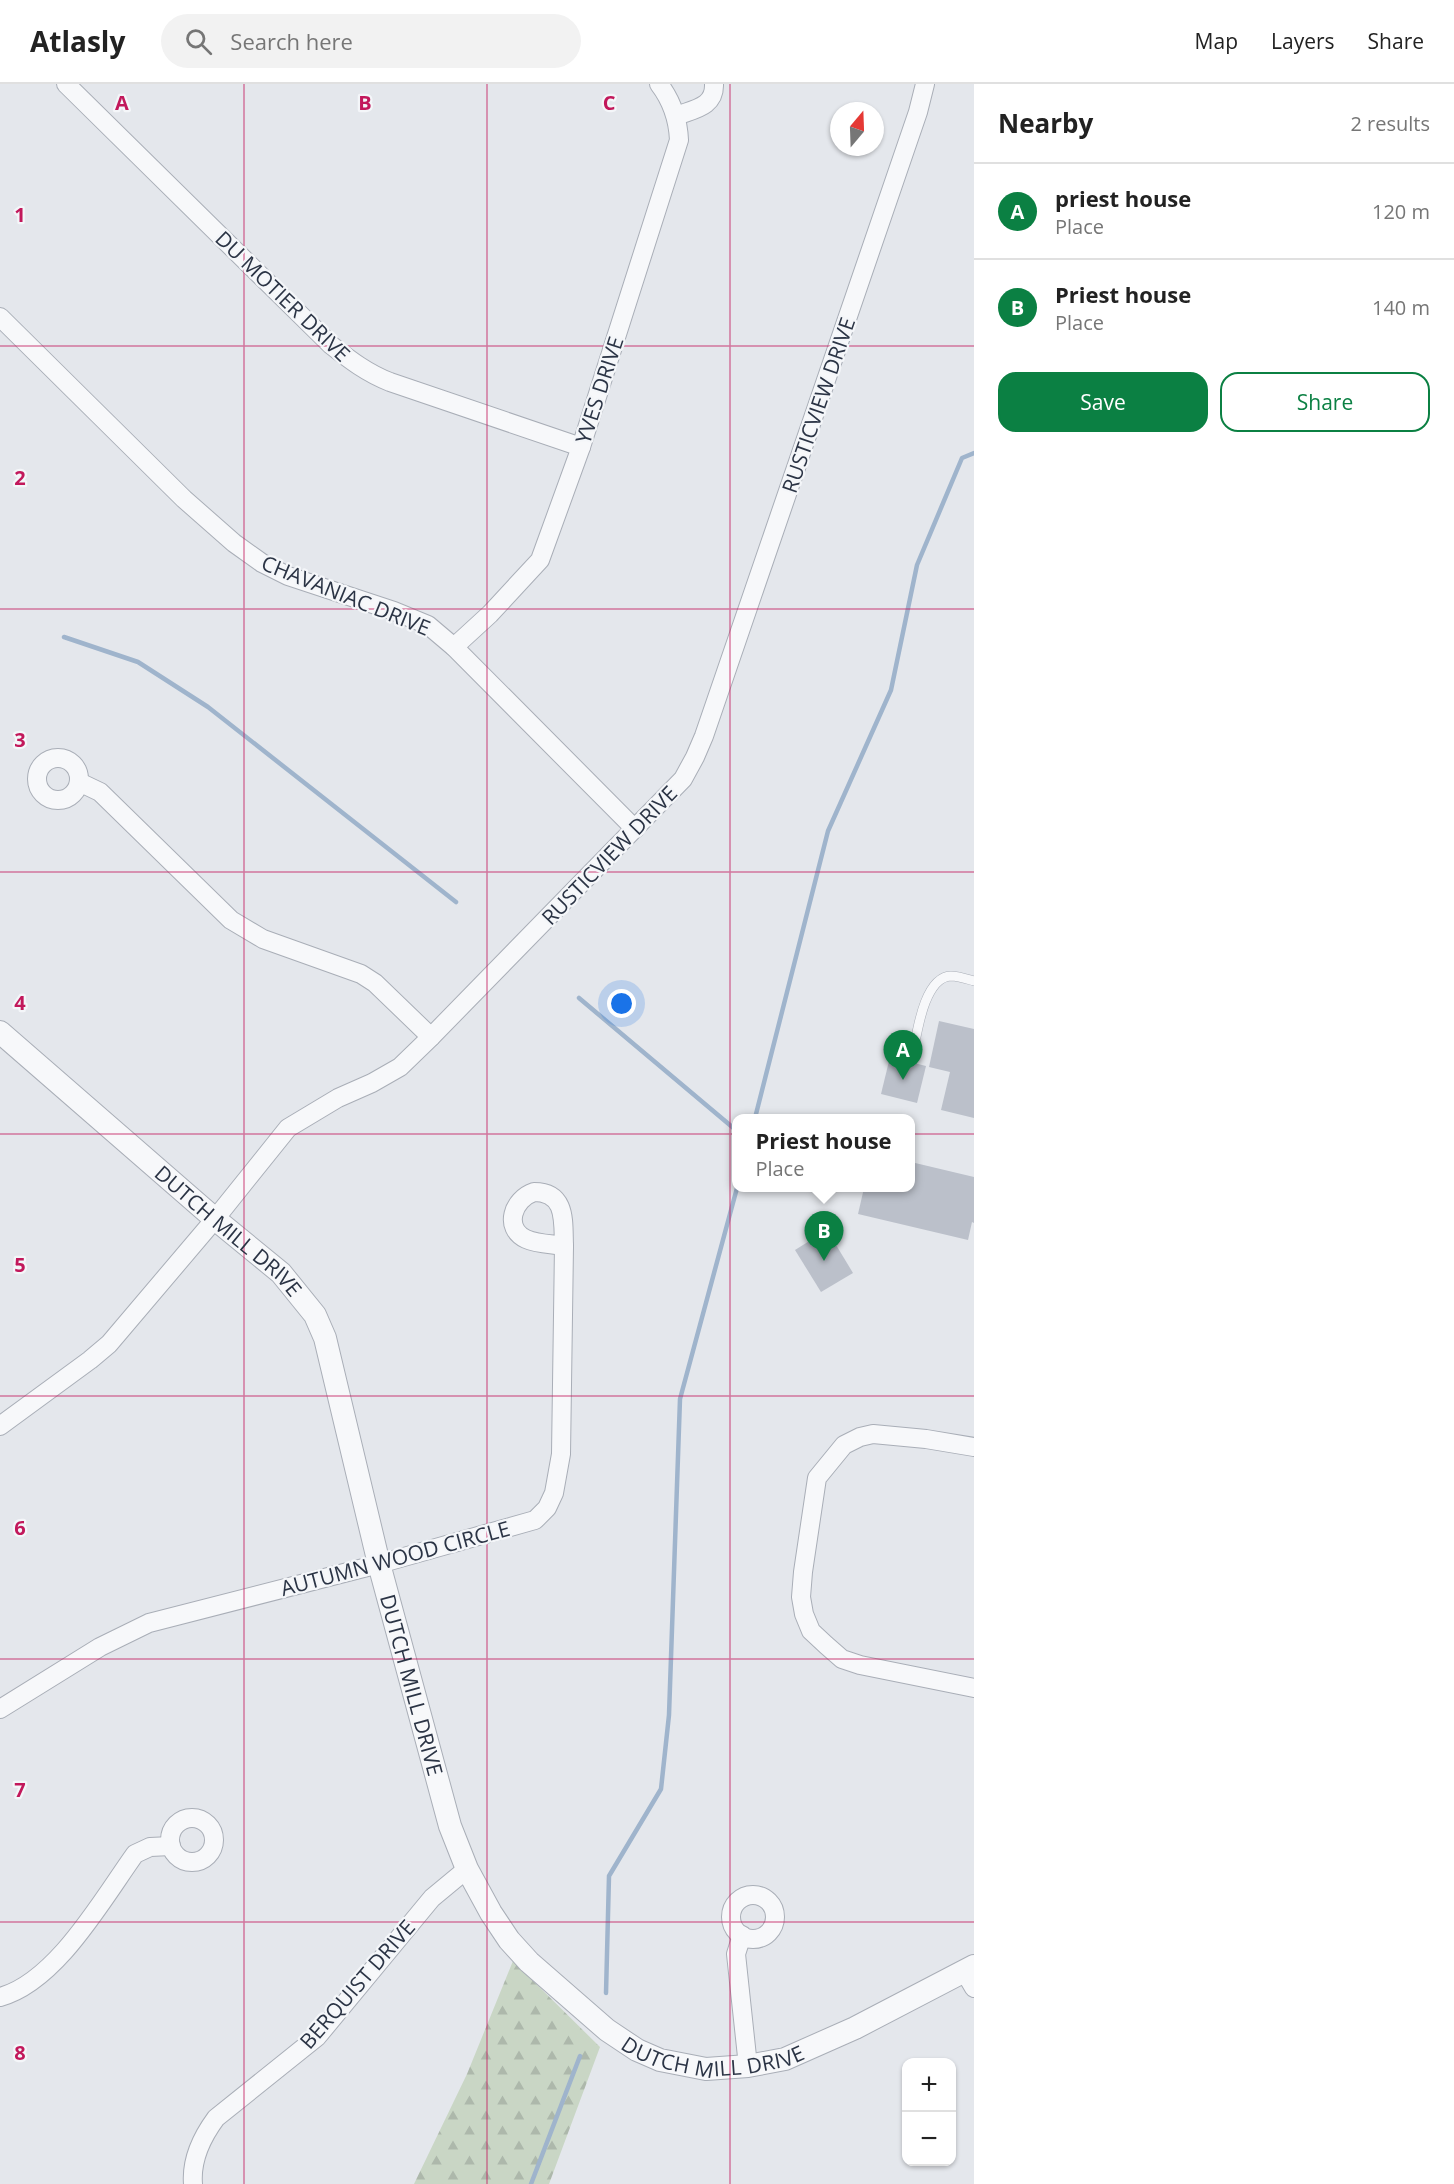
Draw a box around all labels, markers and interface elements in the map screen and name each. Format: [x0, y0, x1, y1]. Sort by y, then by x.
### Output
search box [161, 14, 581, 68]
text: Atlasly [30, 22, 125, 60]
icon: search [182, 25, 215, 58]
text: Search here [230, 26, 353, 56]
text: Map [1195, 27, 1238, 55]
text: Layers [1271, 27, 1335, 55]
text: Share [1368, 27, 1424, 55]
text: A [115, 89, 129, 116]
text: B [358, 89, 372, 116]
text: C [603, 89, 616, 116]
north arrow [830, 102, 884, 156]
text: Nearby [998, 105, 1093, 141]
text: 2 results [1350, 110, 1430, 137]
text: priest house [1055, 183, 1191, 213]
text: A [1011, 198, 1024, 225]
text: 120 m [1372, 198, 1430, 225]
text: 1 [14, 201, 26, 228]
text: Place [1055, 213, 1104, 240]
street label: DU MOTIER DRIVE [210, 224, 356, 368]
text: Priest house [1055, 279, 1191, 309]
text: B [1011, 294, 1024, 321]
text: 140 m [1372, 294, 1430, 321]
text: Place [1055, 309, 1104, 336]
street label: RUSTICVIEW DRIVE [775, 314, 861, 496]
street label: YVES DRIVE [569, 333, 629, 447]
button: Save [998, 372, 1208, 432]
button: Share [1220, 372, 1430, 432]
text: 2 [14, 464, 26, 491]
street label: CHAVANIAC DRIVE [257, 548, 435, 642]
text: 3 [14, 726, 26, 753]
street label: RUSTICVIEW DRIVE [535, 779, 683, 931]
text: 4 [14, 989, 26, 1016]
your location [607, 989, 636, 1018]
pin: A [884, 1030, 922, 1080]
popup [732, 1114, 915, 1192]
text: Priest house [755, 1125, 892, 1155]
text: Place [755, 1155, 804, 1182]
street label: DUTCH MILL DRIVE [149, 1159, 308, 1302]
pin: B [804, 1212, 844, 1261]
text: 5 [14, 1251, 26, 1278]
text: 6 [14, 1514, 26, 1541]
street label: AUTUMN WOOD CIRCLE [277, 1514, 513, 1602]
street label: DUTCH MILL DRIVE [374, 1591, 450, 1779]
text: 7 [14, 1776, 26, 1803]
street label: BERQUIST DRIVE [293, 1913, 421, 2055]
street label: DUTCH MILL DRIVE [616, 2030, 808, 2084]
text: 8 [14, 2039, 26, 2066]
map controls [902, 2058, 956, 2166]
button: + [902, 2058, 956, 2112]
button: − [902, 2112, 956, 2166]

